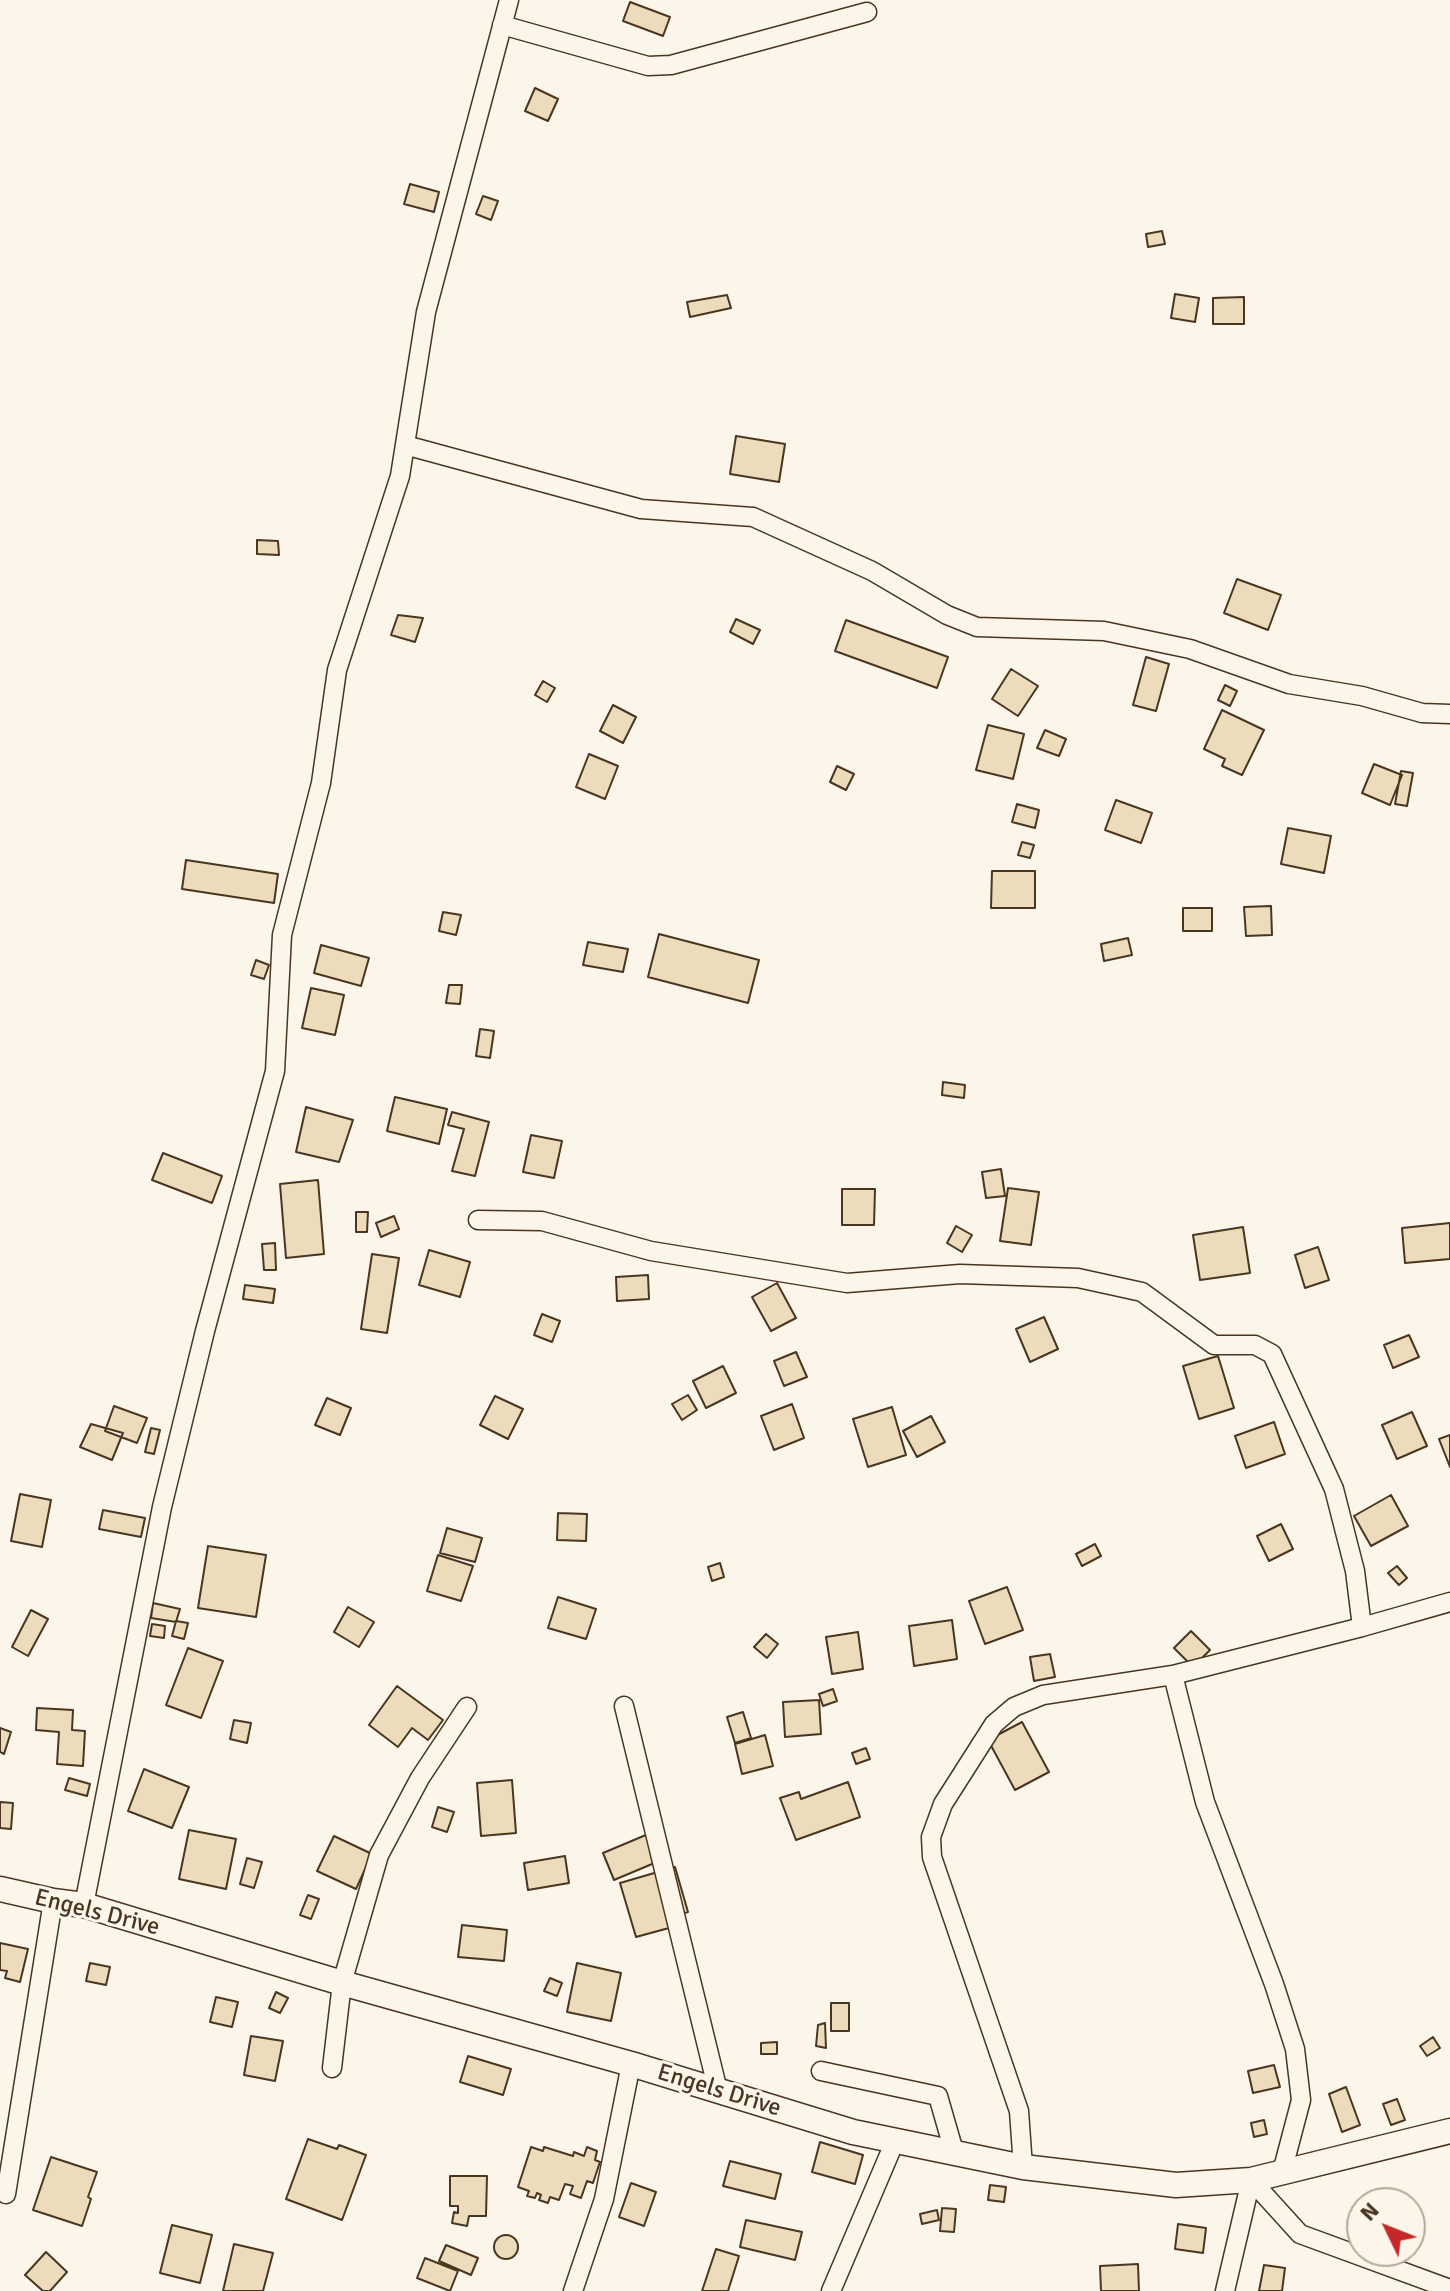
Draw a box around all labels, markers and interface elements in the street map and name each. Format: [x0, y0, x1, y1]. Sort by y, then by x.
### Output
street label: Engels Drive [31, 1884, 163, 1942]
street label: Engels Drive [654, 2059, 784, 2123]
north arrow [1346, 2187, 1426, 2267]
text: N [1354, 2197, 1385, 2226]

